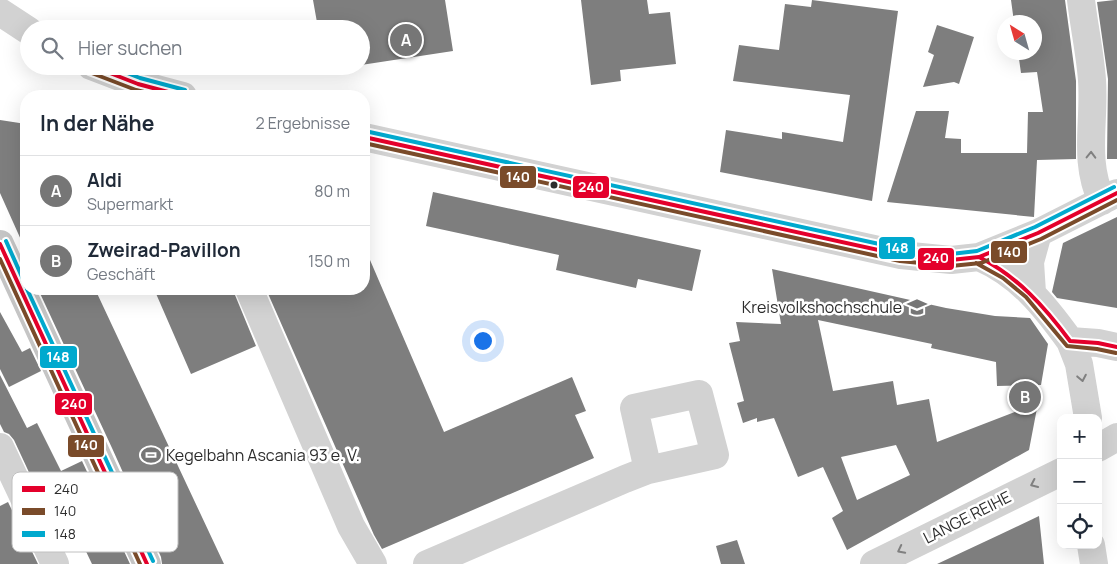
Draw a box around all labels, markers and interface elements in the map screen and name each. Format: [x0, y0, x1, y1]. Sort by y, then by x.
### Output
north arrow [997, 15, 1042, 60]
search box [20, 20, 370, 75]
pin: A [390, 21, 422, 59]
icon: search [38, 34, 66, 62]
text: Hier suchen [78, 35, 182, 61]
text: In der Nähe [40, 109, 154, 137]
text: 2 Ergebnisse [255, 112, 350, 134]
one-way arrow [1086, 150, 1096, 158]
line badge: 140 [499, 165, 537, 189]
text: Aldi [87, 167, 122, 193]
text: 140 [506, 167, 530, 186]
line badge: 240 [572, 175, 610, 199]
text: 240 [578, 177, 604, 196]
text: A [51, 180, 61, 202]
text: 80 m [314, 180, 350, 202]
unlabelled marker [549, 180, 559, 190]
text: Supermarkt [87, 193, 174, 215]
line badge: 148 [878, 236, 916, 260]
text: Zweirad-Pavillon [87, 237, 241, 263]
text: 148 [885, 238, 909, 257]
line badge: 140 [990, 240, 1028, 264]
text: 140 [997, 242, 1021, 261]
line badge: 240 [917, 247, 955, 271]
text: 240 [923, 248, 949, 267]
text: B [51, 250, 61, 272]
text: 150 m [308, 250, 350, 272]
text: Geschäft [87, 263, 155, 285]
place label: Kreisvolkshochschule [742, 296, 902, 318]
school or university icon: Kreisvolkshochschule [906, 296, 928, 318]
your location [470, 328, 496, 354]
line badge: 148 [39, 345, 78, 369]
text: 148 [46, 347, 70, 366]
one-way arrow [1076, 374, 1087, 383]
pin: B [1009, 378, 1041, 416]
line badge: 240 [54, 392, 93, 416]
text: 240 [61, 394, 87, 413]
map controls [1057, 414, 1102, 549]
button: + [1057, 414, 1102, 459]
line badge: 140 [67, 434, 105, 458]
text: 140 [74, 435, 98, 454]
sports icon: Kegelbahn Ascania 93 e. V. [140, 444, 162, 466]
place label: Kegelbahn Ascania 93 e. V. [166, 444, 360, 466]
button: − [1057, 459, 1102, 504]
legend [12, 472, 178, 552]
one-way arrow [1030, 478, 1039, 489]
text: 240 [54, 479, 79, 498]
street label: LANGE REIHE [919, 485, 1015, 549]
text: 140 [54, 501, 76, 520]
button: locate [1057, 504, 1102, 549]
text: 148 [54, 524, 76, 543]
one-way arrow [897, 544, 906, 555]

